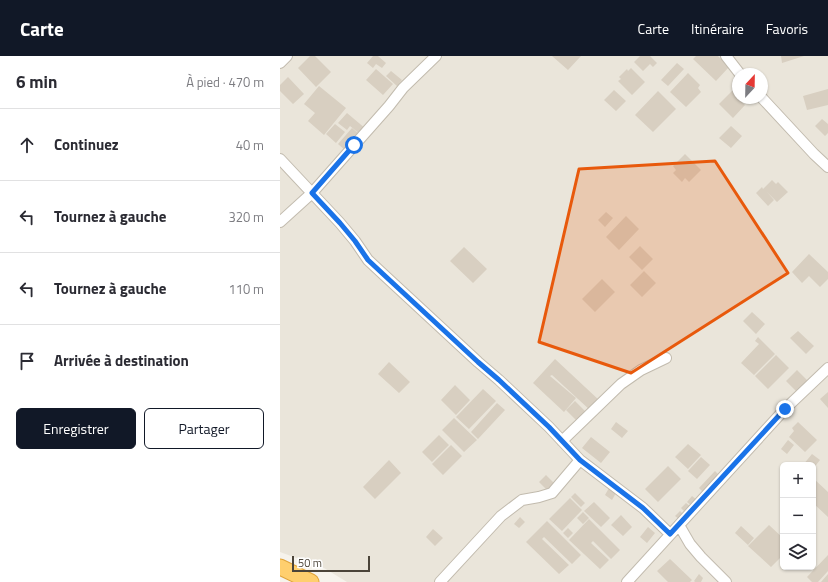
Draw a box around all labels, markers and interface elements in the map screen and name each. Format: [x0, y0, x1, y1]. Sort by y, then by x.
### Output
text: Carte [20, 14, 64, 43]
text: Carte [638, 18, 669, 39]
text: Itinéraire [691, 18, 744, 39]
text: Favoris [766, 18, 808, 39]
north arrow [732, 68, 768, 104]
text: 6 min [16, 69, 57, 95]
text: À pied · 470 m [186, 72, 264, 92]
text: Continuez [54, 133, 119, 156]
icon: ahead [16, 134, 38, 156]
text: 40 m [236, 135, 264, 155]
route start [345, 136, 363, 154]
text: Tournez à gauche [54, 205, 166, 228]
icon: left [16, 206, 38, 228]
text: 320 m [228, 207, 264, 227]
text: Tournez à gauche [54, 277, 166, 300]
icon: left [16, 278, 38, 300]
text: 110 m [228, 279, 264, 299]
text: Arrivée à destination [54, 349, 189, 372]
icon: arrive [16, 350, 38, 372]
route end [776, 400, 794, 418]
button: Enregistrer [16, 408, 136, 449]
button: Partager [144, 408, 264, 449]
map controls [780, 462, 816, 570]
button: + [780, 462, 816, 498]
button: − [780, 498, 816, 534]
button: layers [780, 534, 816, 570]
scale bar [292, 554, 370, 573]
text: 50 m [298, 555, 322, 571]

